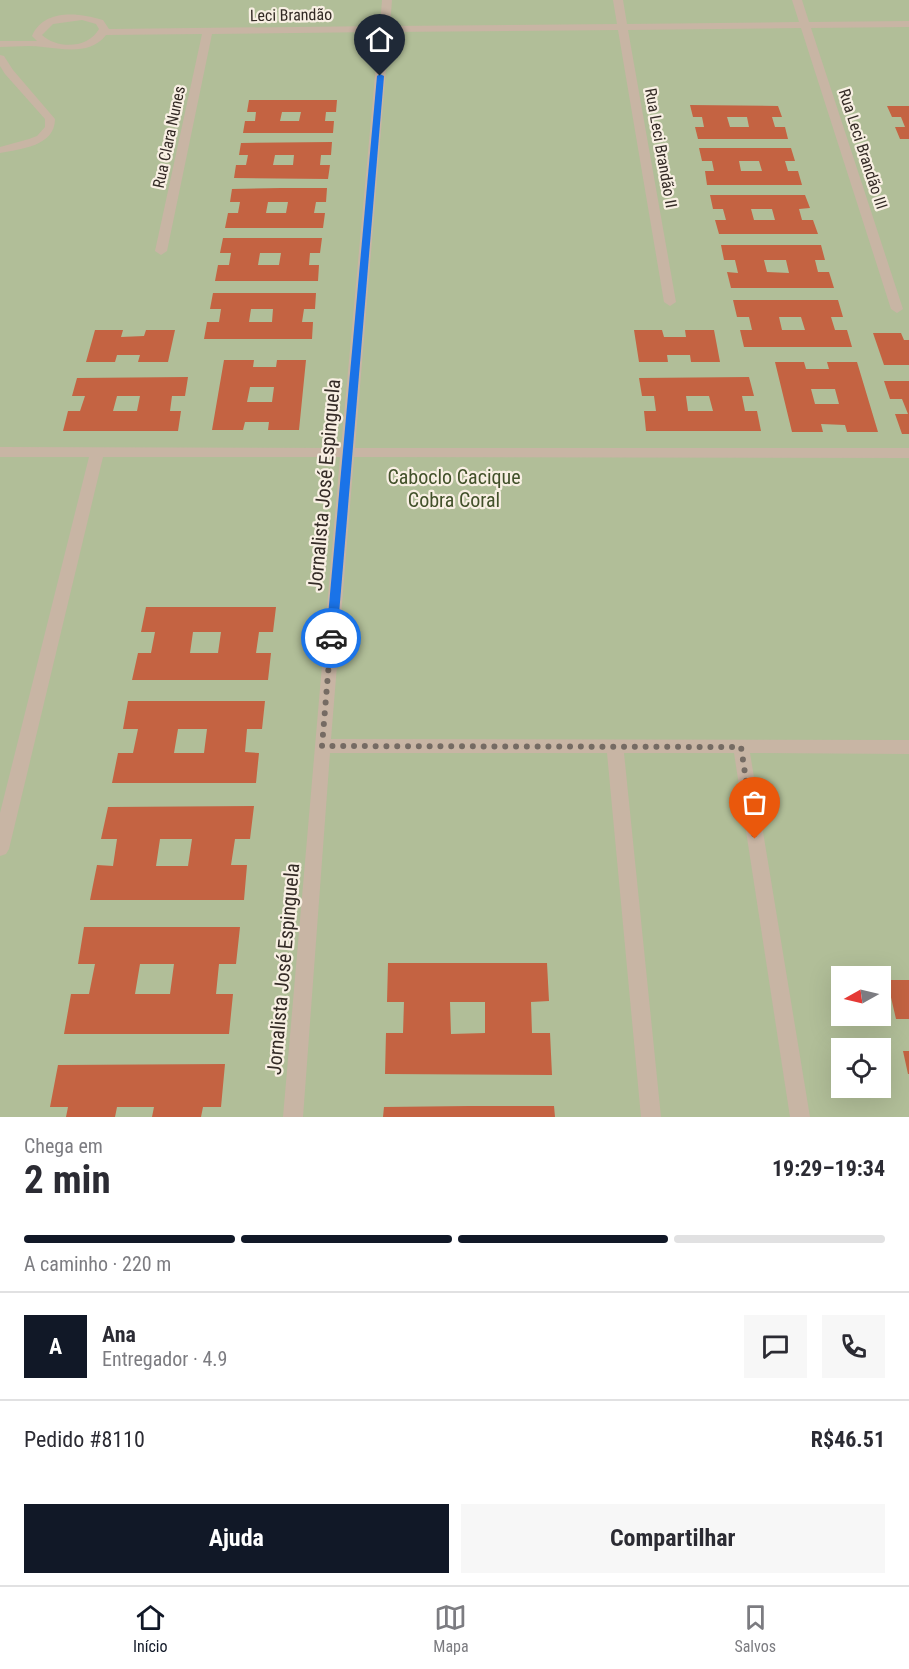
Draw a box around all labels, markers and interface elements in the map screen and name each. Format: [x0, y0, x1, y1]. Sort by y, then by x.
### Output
street label: Leci Brandão [250, 5, 332, 25]
pin [354, 14, 405, 76]
icon: home [363, 23, 396, 56]
street label: Rua Clara Nunes [149, 84, 189, 190]
street label: Rua Leci Brandão III [835, 86, 891, 212]
street label: Rua Leci Brandão II [641, 87, 681, 209]
street label: Jornalista José Espinguela [303, 378, 345, 592]
park label: Caboclo Cacique Cobra Coral [387, 465, 521, 512]
courier [301, 608, 361, 668]
icon: car [315, 622, 348, 655]
pin [729, 777, 780, 839]
icon: bag [738, 786, 771, 819]
street label: Jornalista José Espinguela [262, 862, 304, 1076]
north arrow [831, 966, 891, 1026]
map controls [831, 966, 891, 1098]
button: locate [831, 1038, 891, 1098]
text: Chega em [24, 1134, 103, 1158]
text: 19:29–19:34 [772, 1156, 885, 1181]
text: 2 min [24, 1157, 111, 1203]
text: A caminho · 220 m [24, 1252, 171, 1276]
button: chat [744, 1315, 807, 1378]
button: phone [822, 1315, 885, 1378]
text: Ana [102, 1322, 136, 1347]
text: A [49, 1334, 62, 1359]
text: Entregador · 4.9 [102, 1347, 227, 1371]
text: Pedido #8110 [24, 1427, 145, 1452]
text: R$46.51 [811, 1427, 885, 1452]
button: Ajuda [24, 1504, 449, 1573]
button: Compartilhar [461, 1504, 885, 1573]
tab: Início [133, 1601, 168, 1656]
tab: Mapa [433, 1601, 469, 1656]
tab: Salvos [734, 1601, 776, 1656]

